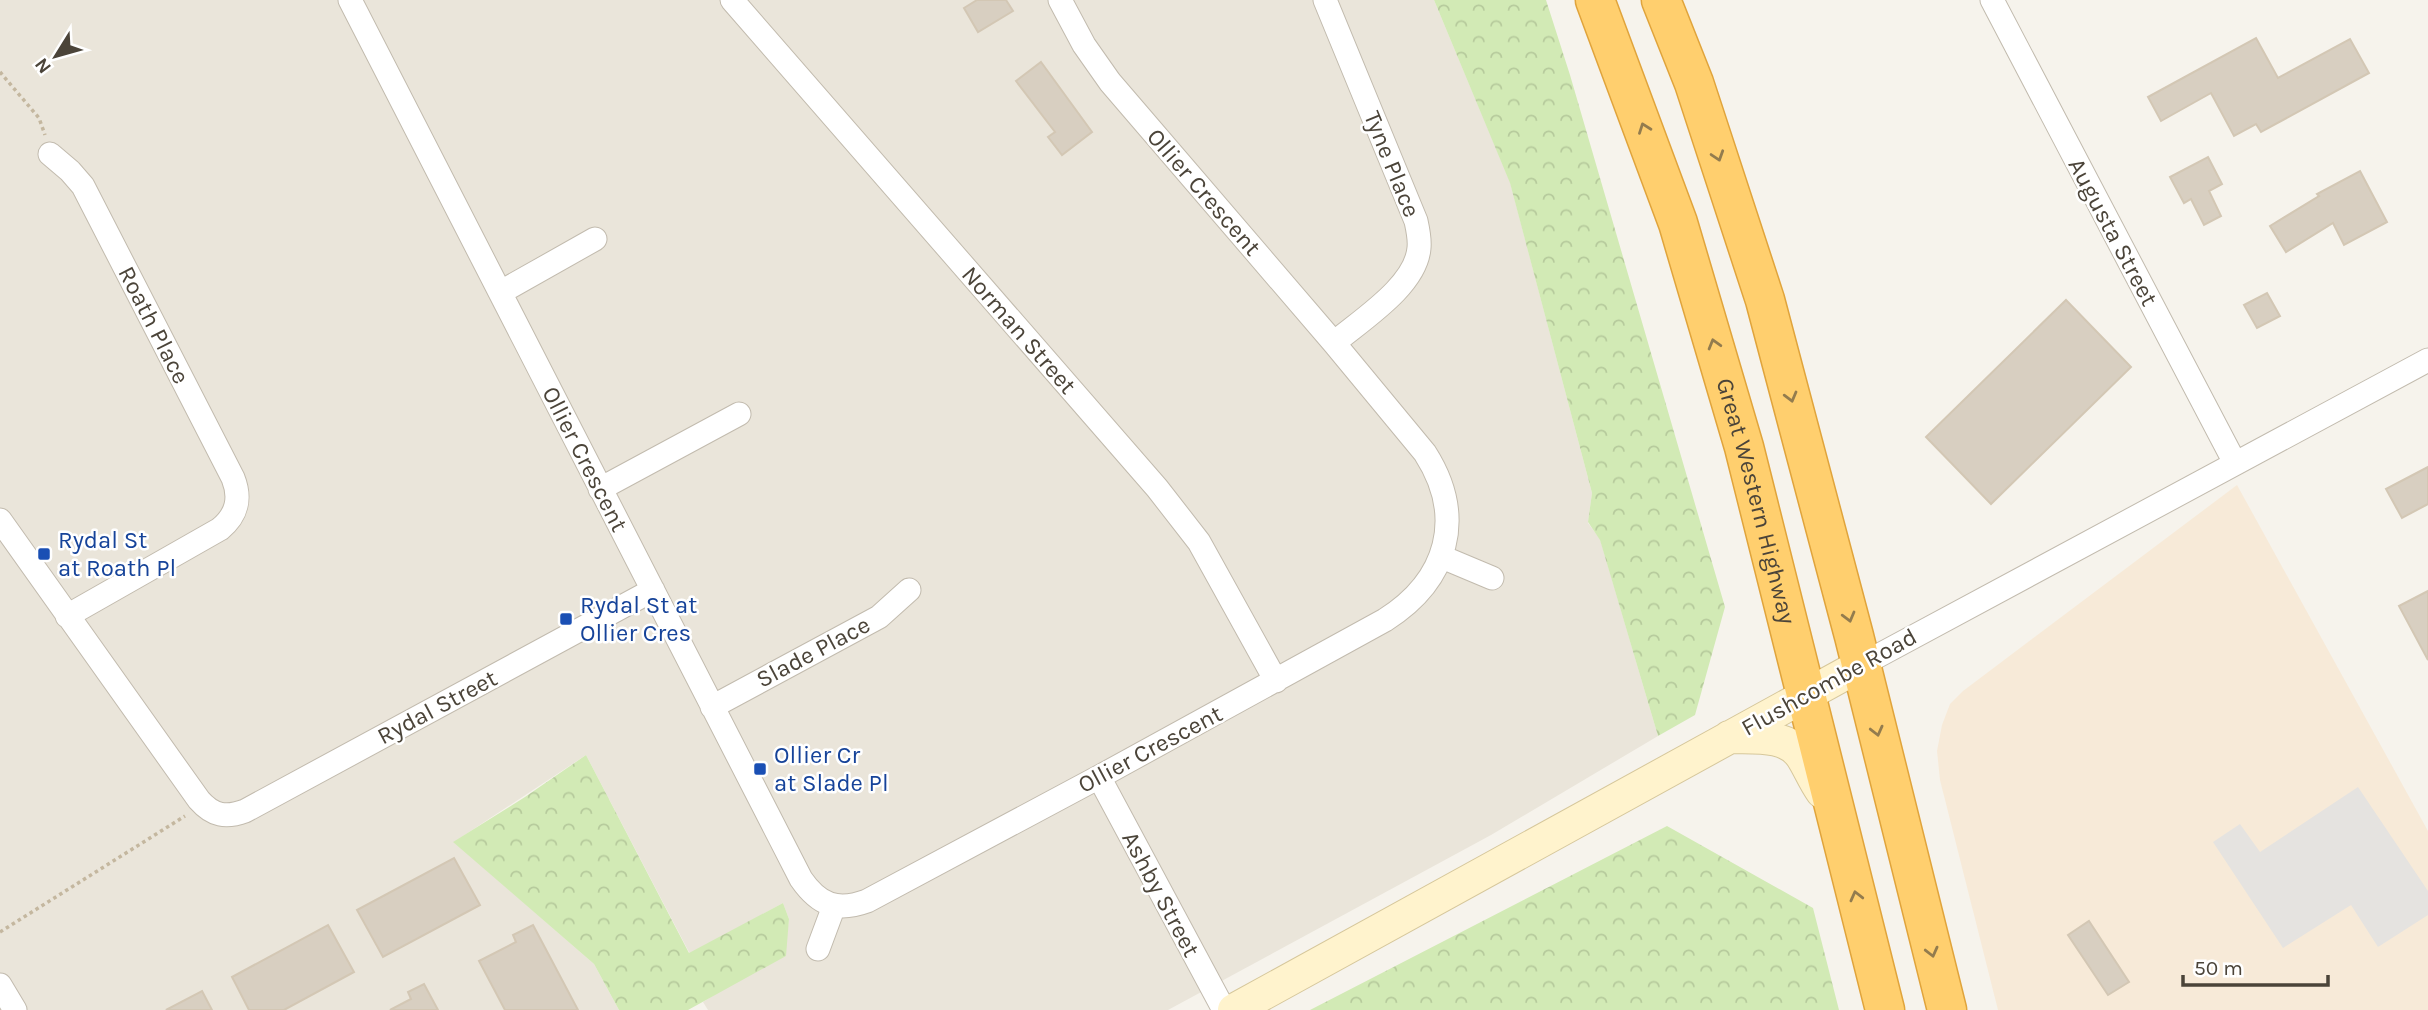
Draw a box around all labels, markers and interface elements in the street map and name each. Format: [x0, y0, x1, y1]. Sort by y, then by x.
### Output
north arrow [21, 21, 91, 91]
text: N [30, 54, 56, 78]
street label: Tyne Place [1358, 107, 1426, 221]
one-way arrow [1638, 122, 1652, 134]
street label: Ollier Crescent [1141, 123, 1267, 261]
one-way arrow [1710, 149, 1724, 162]
street label: Augusta Street [2062, 154, 2164, 310]
street label: Norman Street [956, 260, 1082, 400]
street label: Roath Place [112, 262, 196, 388]
one-way arrow [1708, 338, 1722, 350]
street label: Great Western Highway [1710, 375, 1802, 627]
street label: Ollier Crescent [536, 382, 634, 536]
one-way arrow [1783, 391, 1797, 403]
place label: Rydal St at Roath Pl [58, 526, 176, 582]
marker: Rydal St at Roath Pl [36, 546, 52, 562]
place label: Rydal St at Ollier Cres [580, 591, 697, 647]
street label: Slade Place [751, 610, 875, 694]
marker: Rydal St at Ollier Cres [558, 611, 574, 627]
one-way arrow [1841, 611, 1855, 623]
street label: Flushcombe Road [1736, 622, 1922, 742]
street label: Rydal Street [372, 664, 502, 750]
street label: Ollier Crescent [1073, 699, 1227, 799]
one-way arrow [1869, 725, 1883, 737]
place label: Ollier Cr at Slade Pl [774, 741, 889, 797]
marker: Ollier Cr at Slade Pl [752, 761, 768, 777]
street label: Ashby Street [1116, 827, 1206, 961]
one-way arrow [1850, 890, 1864, 902]
scale bar [2183, 944, 2328, 988]
one-way arrow [1924, 946, 1938, 958]
text: 50 m [2194, 956, 2243, 980]

